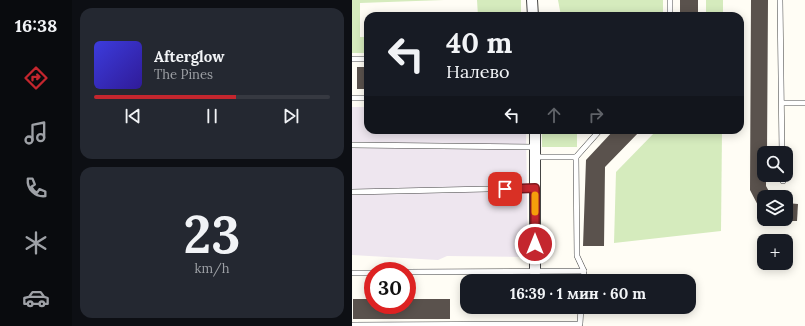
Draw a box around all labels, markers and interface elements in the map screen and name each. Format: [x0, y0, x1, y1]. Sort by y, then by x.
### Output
text: 16:38 [15, 14, 57, 37]
text: 40 m [446, 25, 512, 61]
icon: left [380, 28, 432, 80]
text: Afterglow [154, 47, 224, 66]
text: Налево [446, 60, 510, 83]
icon: directions [22, 64, 50, 92]
text: The Pines [154, 66, 213, 83]
icon: left [501, 104, 523, 126]
icon: ahead [543, 104, 565, 126]
icon: right [585, 104, 607, 126]
icon: previous [122, 105, 144, 127]
icon: pause [201, 105, 223, 127]
icon: next [280, 105, 302, 127]
icon: music [22, 119, 50, 147]
map controls [757, 146, 793, 270]
button: search [757, 146, 793, 182]
pin [488, 172, 522, 206]
icon: phone [22, 174, 50, 202]
icon: arrive [494, 178, 516, 200]
button: layers [757, 190, 793, 226]
text: 23 [184, 201, 240, 267]
position arrow [514, 223, 556, 265]
icon: climate [22, 229, 50, 257]
button: + [757, 234, 793, 270]
text: km/h [194, 260, 230, 277]
speed limit sign: 30 [364, 262, 416, 314]
icon: car [22, 284, 50, 312]
text: 16:39 · 1 мин · 60 m [510, 284, 646, 303]

